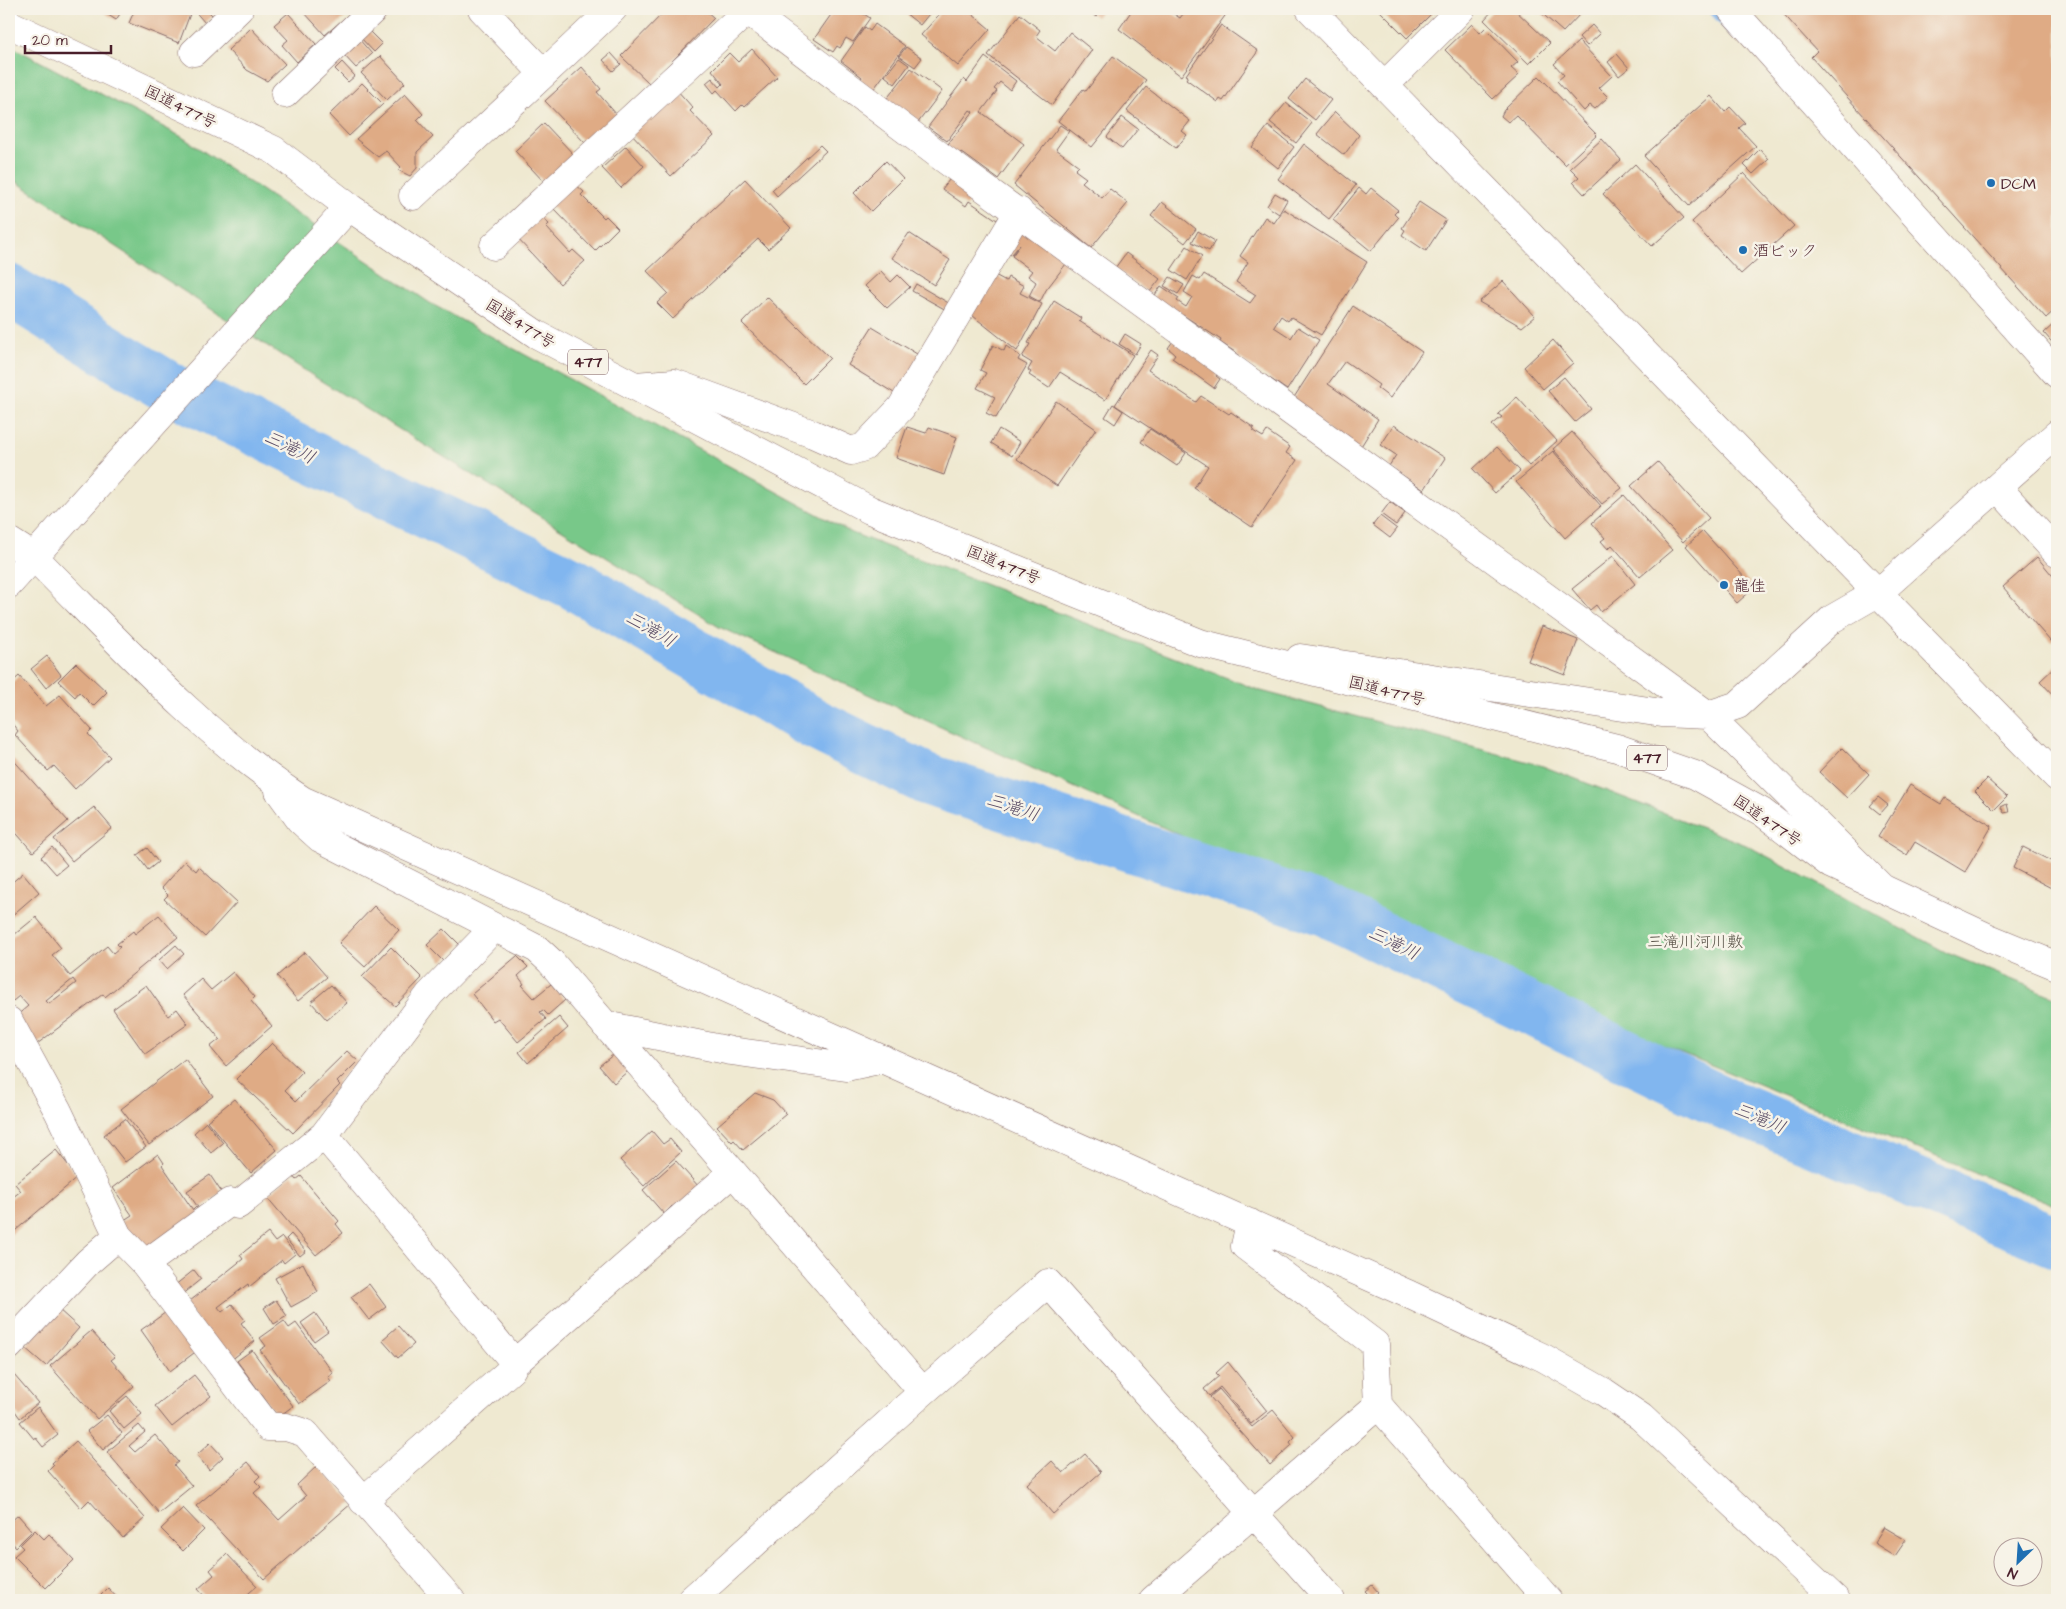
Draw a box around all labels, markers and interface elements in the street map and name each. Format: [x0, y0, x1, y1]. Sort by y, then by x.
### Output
scale bar [25, 22, 111, 54]
text: 20 m [32, 30, 68, 51]
street label: 国道477号 [140, 80, 221, 134]
place label: DCM [2001, 173, 2036, 195]
marker: DCM [1985, 177, 1997, 189]
place label: 酒ビック [1753, 240, 1817, 262]
marker: 酒ビック [1737, 244, 1749, 256]
street label: 国道477号 [481, 294, 560, 354]
road number: 477 [568, 350, 608, 374]
water label: 三滝川 [260, 424, 320, 471]
street label: 国道477号 [963, 540, 1044, 590]
place label: 龍佳 [1734, 575, 1766, 597]
marker: 龍佳 [1718, 579, 1730, 591]
water label: 三滝川 [621, 605, 680, 654]
street label: 国道477号 [1346, 671, 1428, 711]
road number: 477 [1627, 746, 1667, 770]
water label: 三滝川 [983, 787, 1042, 828]
street label: 国道477号 [1729, 790, 1806, 852]
water label: 三滝川 [1364, 920, 1424, 967]
park label: 三滝川河川敷 [1647, 931, 1743, 953]
water label: 三滝川 [1730, 1096, 1790, 1141]
north arrow [1994, 1536, 2044, 1586]
text: N [2005, 1562, 2021, 1584]

